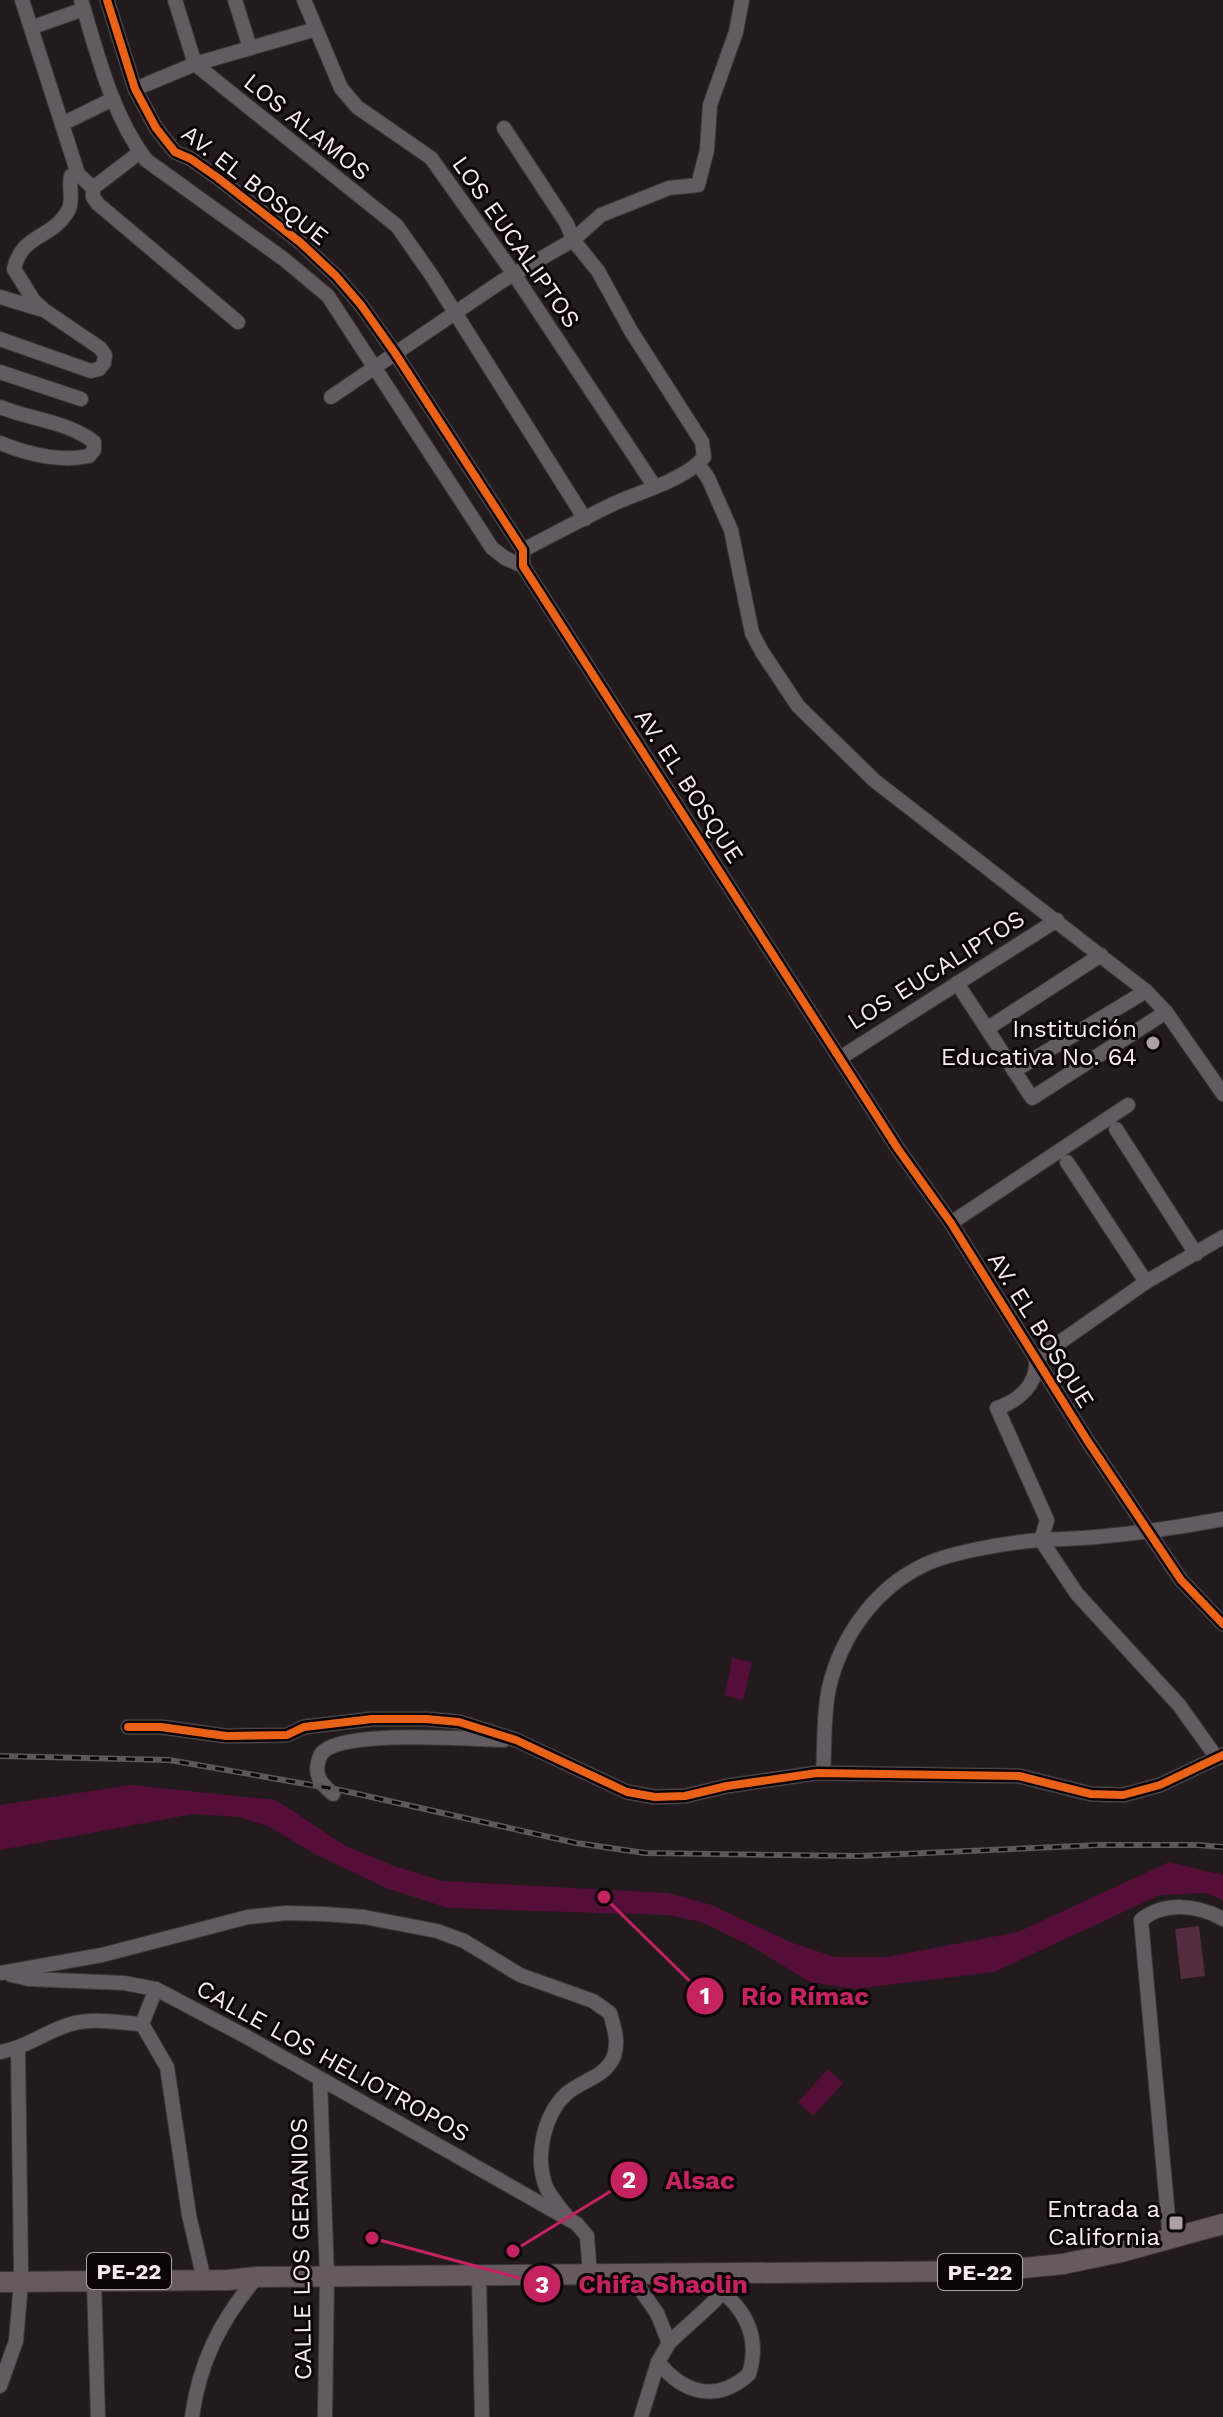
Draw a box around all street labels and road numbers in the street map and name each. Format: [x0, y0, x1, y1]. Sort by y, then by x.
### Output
street label: LOS ALAMOS [238, 68, 376, 186]
street label: AV. EL BOSQUE [176, 119, 334, 251]
street label: LOS EUCALIPTOS [446, 151, 586, 333]
street label: AV. EL BOSQUE [629, 704, 749, 868]
street label: LOS EUCALIPTOS [842, 904, 1030, 1036]
street label: AV. EL BOSQUE [982, 1247, 1100, 1413]
street label: CALLE LOS HELIOTROPOS [192, 1974, 474, 2148]
street label: CALLE LOS GERANIOS [285, 2118, 317, 2380]
road number: PE-22 [87, 2253, 171, 2289]
road number: PE-22 [938, 2254, 1022, 2290]

